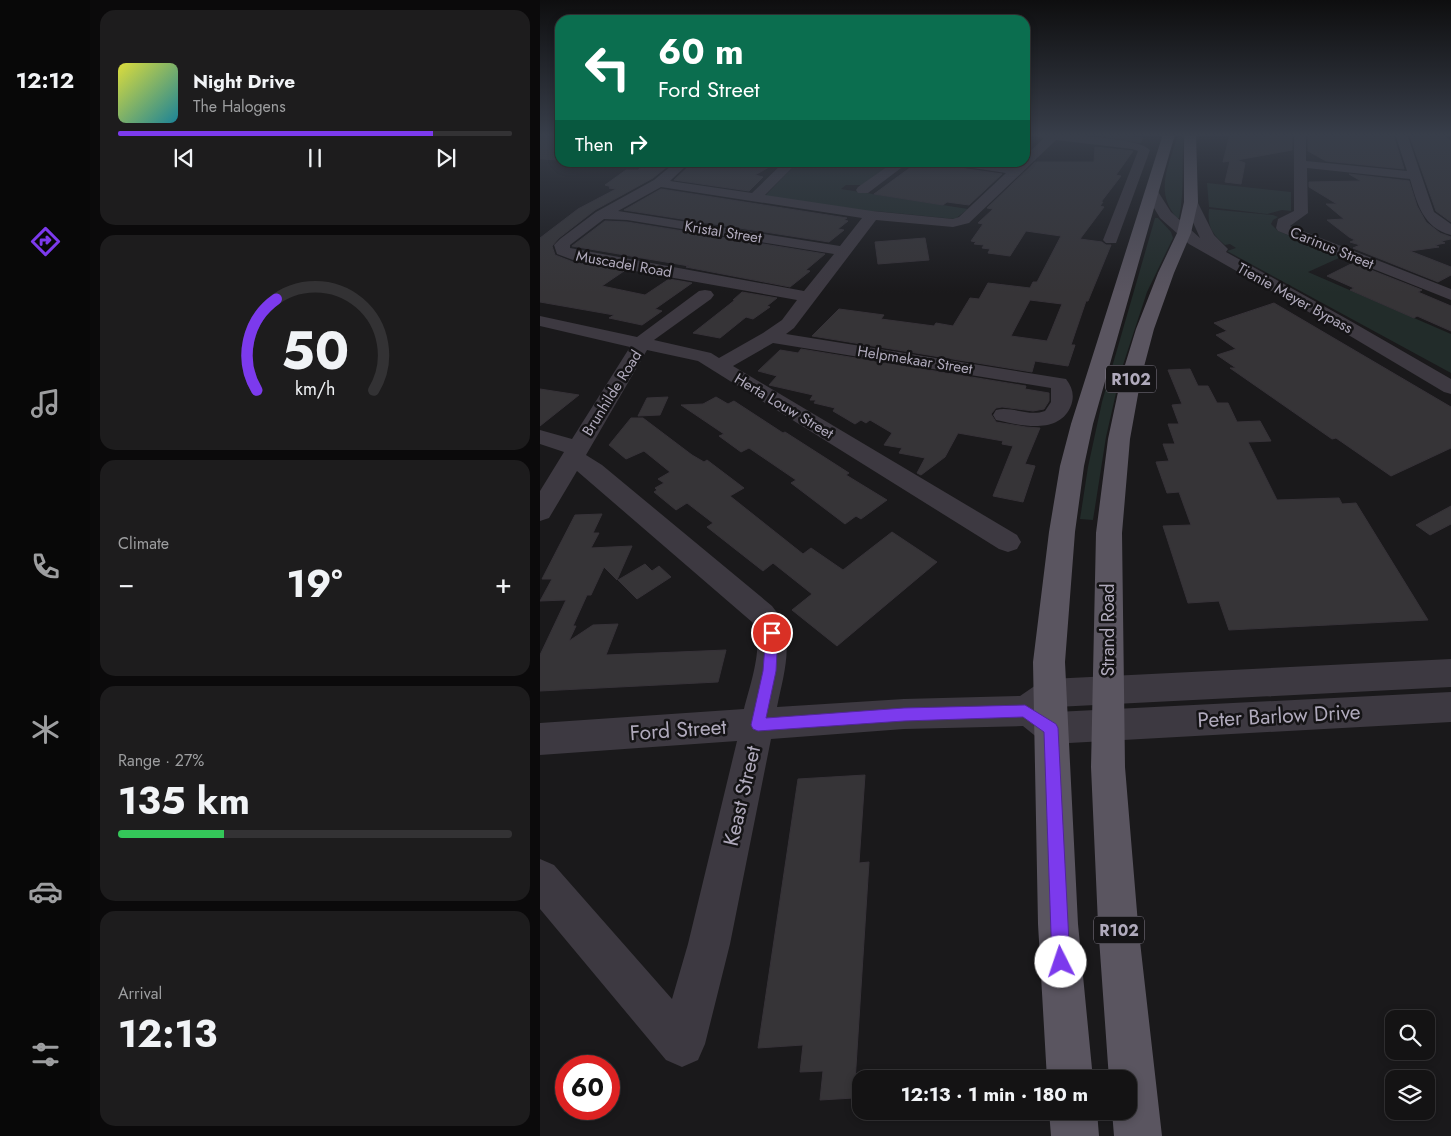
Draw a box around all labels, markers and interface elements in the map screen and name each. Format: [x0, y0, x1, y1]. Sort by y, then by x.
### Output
text: 60 m [658, 27, 744, 77]
icon: left [575, 35, 640, 100]
text: 12:12 [16, 64, 74, 96]
text: Night Drive [193, 68, 295, 95]
text: Ford Street [658, 73, 760, 105]
text: The Halogens [193, 95, 286, 118]
icon: right [624, 130, 652, 158]
text: Then [575, 131, 614, 158]
icon: previous [170, 144, 198, 172]
icon: pause [301, 144, 329, 172]
icon: next [432, 144, 460, 172]
street label: Kristal Street [683, 215, 764, 249]
street label: Carinus Street [1287, 221, 1378, 275]
icon: directions [28, 224, 63, 259]
street label: Muscadel Road [574, 245, 674, 283]
street label: Tienie Meyer Bypass [1233, 257, 1357, 339]
text: 50 [281, 313, 349, 389]
street label: Helpmekaar Street [856, 340, 975, 380]
street label: Brunhilde Road [577, 346, 647, 440]
road number: R102 [1106, 366, 1156, 392]
street label: Herta Louw Street [730, 368, 838, 445]
text: km/h [295, 376, 335, 402]
icon: music [28, 386, 63, 421]
text: Climate [118, 532, 169, 555]
icon: phone [28, 549, 63, 584]
text: 19° [287, 556, 343, 611]
text: − [118, 563, 135, 604]
text: + [495, 563, 512, 604]
street label: Strand Road [1095, 584, 1121, 676]
pin [751, 612, 793, 654]
icon: arrive [758, 619, 786, 647]
street label: Peter Barlow Drive [1197, 697, 1362, 735]
icon: climate [28, 712, 63, 747]
street label: Ford Street [629, 712, 727, 748]
street label: Keast Street [716, 743, 768, 849]
text: Range · 27% [118, 749, 204, 772]
text: 135 km [118, 773, 250, 828]
icon: car [28, 874, 63, 909]
road number: R102 [1094, 916, 1144, 944]
position arrow [1034, 935, 1086, 987]
text: Arrival [118, 982, 162, 1005]
text: 12:13 [118, 1006, 217, 1061]
map controls [1385, 1010, 1435, 1120]
button: search [1385, 1010, 1435, 1060]
icon: filters [28, 1037, 63, 1072]
speed limit sign: 60 [555, 1055, 620, 1120]
button: layers [1385, 1070, 1435, 1120]
text: 12:13 · 1 min · 180 m [901, 1081, 1088, 1108]

